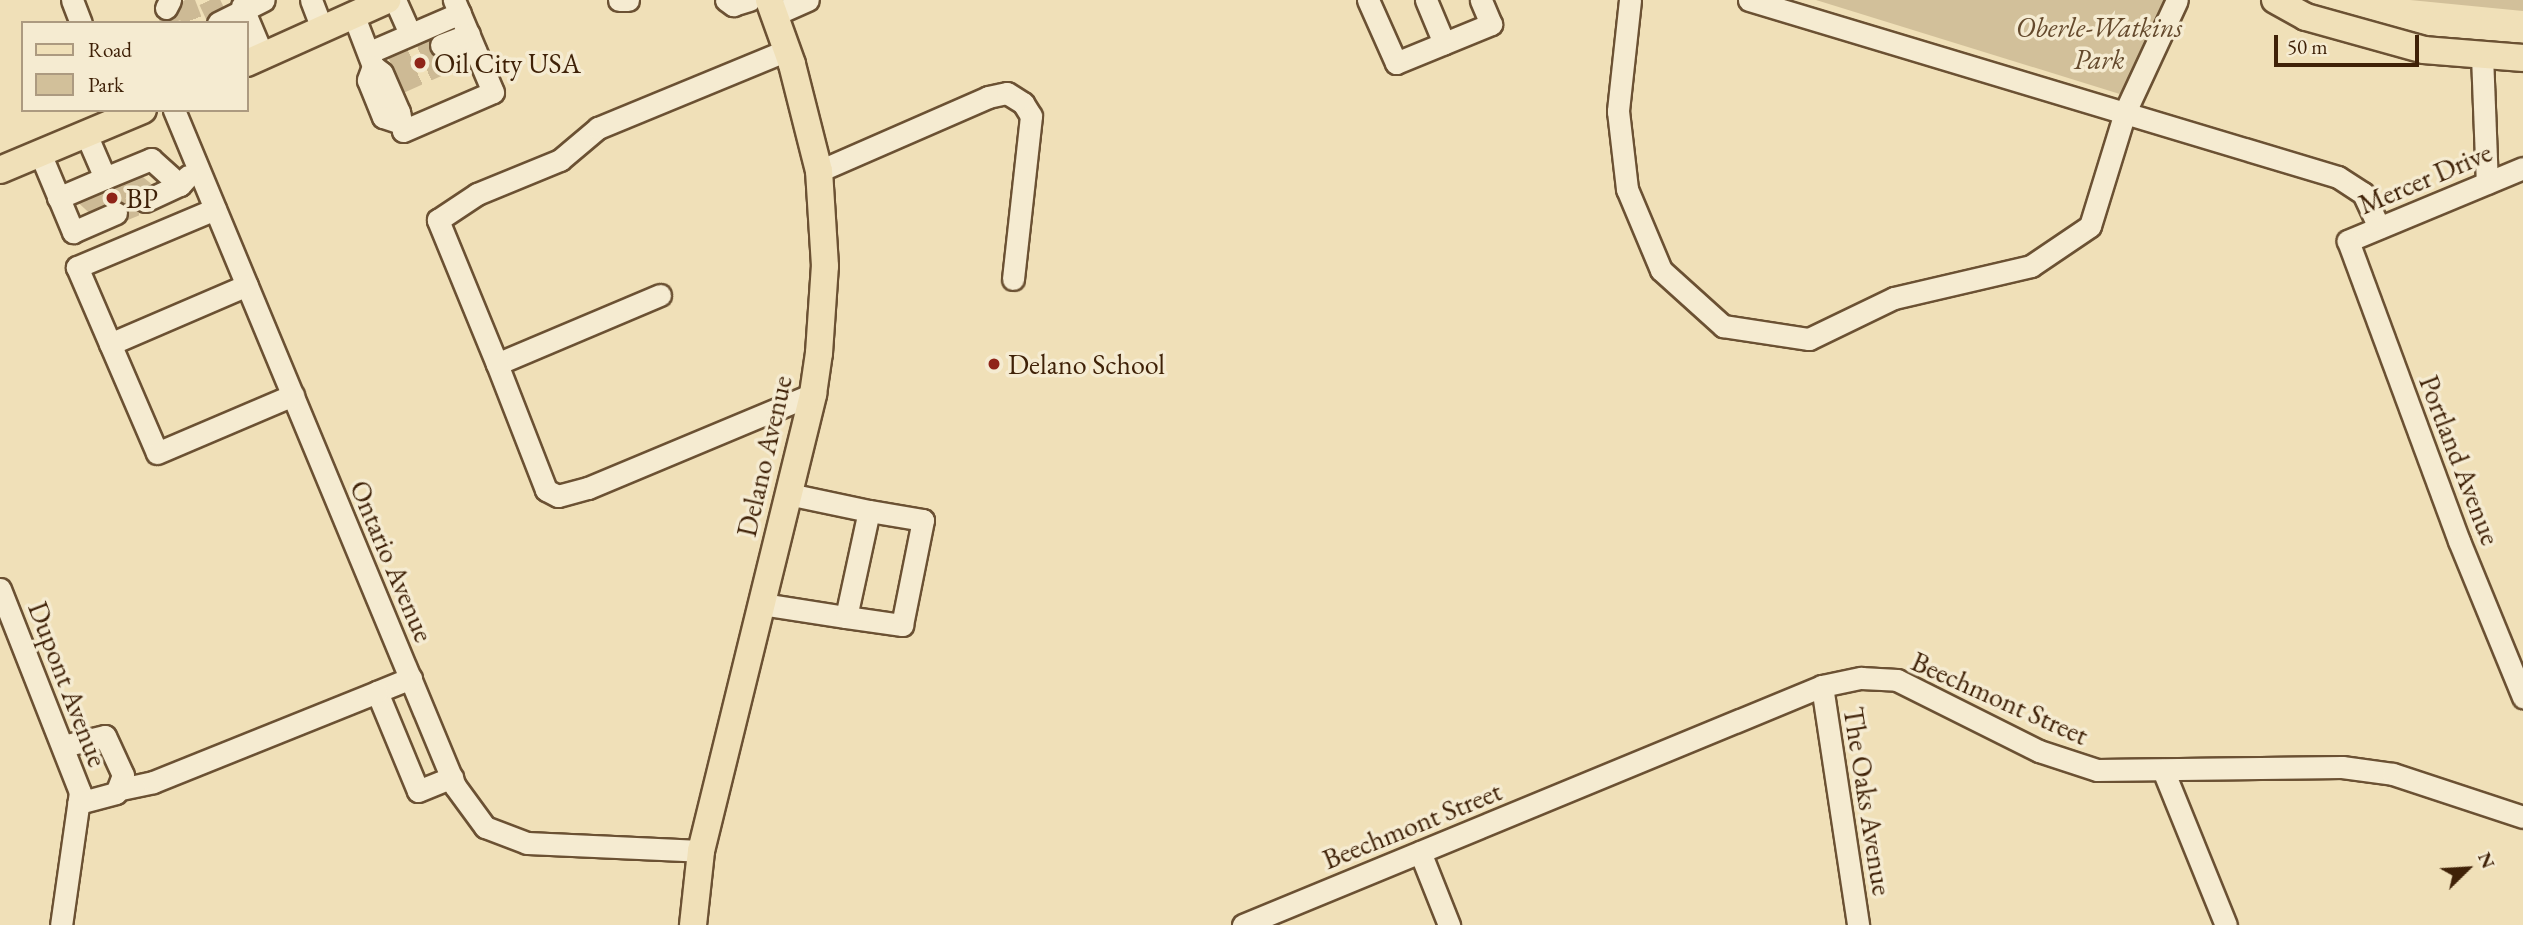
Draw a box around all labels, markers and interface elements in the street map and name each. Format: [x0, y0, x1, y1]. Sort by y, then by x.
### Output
park label: Oberle-Watkins Park [2016, 10, 2182, 76]
legend [21, 21, 248, 112]
scale bar [2278, 21, 2423, 65]
text: 50 m [2287, 33, 2328, 60]
text: Road [88, 36, 132, 63]
place label: Oil City USA [434, 46, 581, 80]
marker: Oil City USA [412, 55, 428, 71]
text: Park [88, 71, 124, 98]
street label: Mercer Drive [2353, 135, 2497, 221]
place label: BP [126, 181, 158, 215]
marker: BP [104, 190, 120, 206]
place label: Delano School [1008, 347, 1165, 381]
marker: Delano School [986, 356, 1002, 372]
street label: Portland Avenue [2412, 370, 2508, 550]
street label: Delano Avenue [729, 372, 799, 540]
street label: Ontario Avenue [343, 475, 441, 647]
street label: Dupont Avenue [21, 597, 115, 771]
street label: Beechmont Street [1906, 644, 2094, 752]
street label: The Oaks Avenue [1837, 704, 1899, 898]
street label: Beechmont Street [1318, 774, 1506, 876]
north arrow [2432, 834, 2502, 904]
text: N [2472, 848, 2501, 872]

